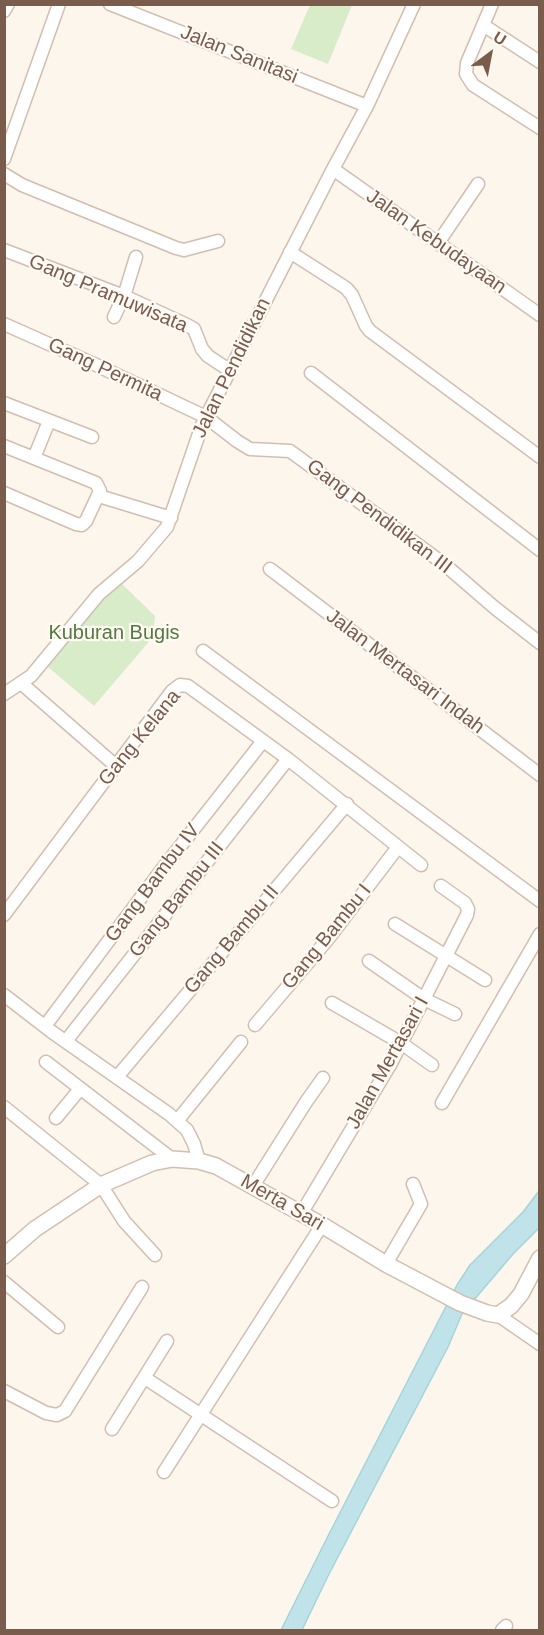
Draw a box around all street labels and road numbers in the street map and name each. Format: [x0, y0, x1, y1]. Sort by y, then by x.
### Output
street label: Jalan Sanitasi [177, 21, 301, 89]
street label: Jalan Kebudayaan [361, 185, 511, 299]
street label: Gang Pramuwisata [25, 250, 191, 338]
street label: Jalan Pendidikan [188, 294, 276, 442]
street label: Gang Permita [44, 333, 166, 407]
street label: Gang Pendidikan III [302, 455, 456, 579]
street label: Jalan Mertasari Indah [321, 605, 489, 739]
street label: Gang Kelana [94, 685, 186, 791]
street label: Gang Bambu IV [101, 819, 205, 947]
street label: Gang Bambu III [124, 837, 230, 963]
street label: Gang Bambu I [277, 879, 377, 995]
street label: Gang Bambu II [180, 881, 284, 999]
street label: Jalan Mertasari I [342, 993, 434, 1133]
street label: Merta Sari [236, 1170, 328, 1236]

